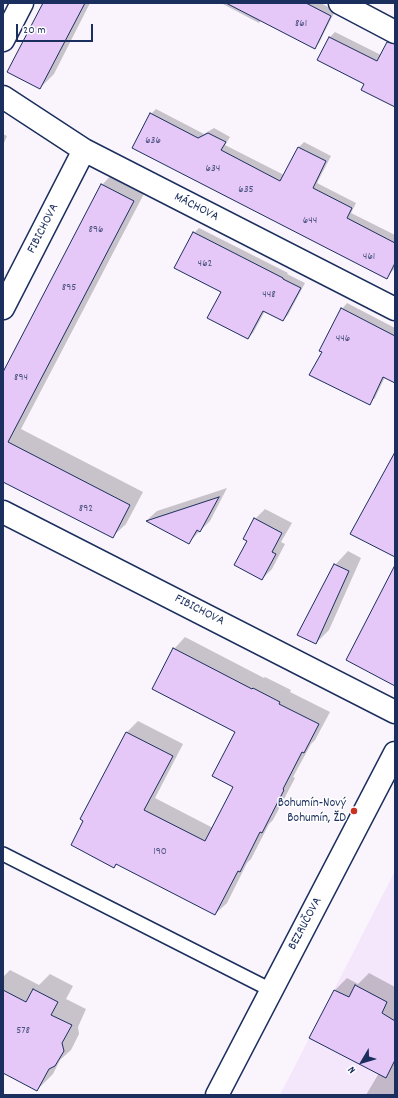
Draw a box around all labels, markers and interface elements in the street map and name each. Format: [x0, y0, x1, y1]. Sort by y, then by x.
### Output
scale bar [18, 16, 95, 42]
house number: 861 [295, 17, 307, 31]
text: 20 m [23, 22, 46, 39]
house number: 636 [145, 134, 161, 148]
house number: 634 [206, 162, 220, 176]
house number: 635 [238, 183, 254, 197]
street label: MÁCHOVA [171, 190, 221, 226]
street label: FIBICHOVA [25, 201, 63, 257]
house number: 644 [303, 214, 317, 228]
house number: 896 [89, 223, 103, 237]
house number: 461 [363, 250, 375, 264]
house number: 462 [198, 257, 212, 271]
house number: 895 [62, 281, 76, 295]
house number: 448 [262, 288, 276, 302]
house number: 446 [336, 332, 350, 346]
house number: 894 [14, 371, 28, 385]
house number: 892 [79, 502, 93, 516]
street label: FIBICHOVA [171, 592, 227, 630]
place label: Bohumín-Nový Bohumín, ŽD [278, 796, 346, 827]
marker: Bohumín-Nový Bohumín, ŽD [349, 806, 359, 816]
house number: 190 [153, 845, 167, 859]
street label: BEZRUČOVA [286, 895, 326, 953]
house number: 578 [16, 1024, 30, 1038]
north arrow [342, 1042, 382, 1082]
text: N [345, 1062, 361, 1076]

